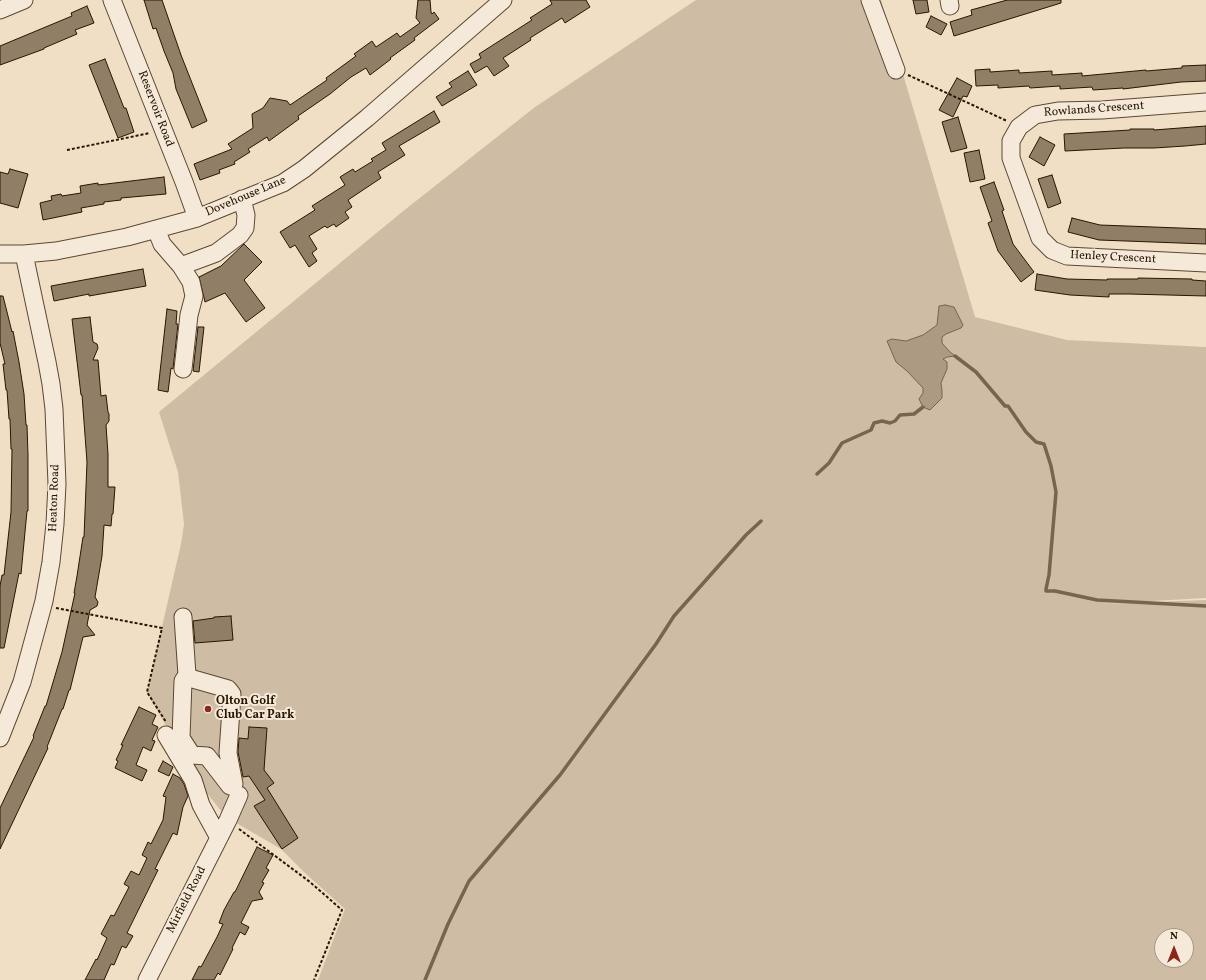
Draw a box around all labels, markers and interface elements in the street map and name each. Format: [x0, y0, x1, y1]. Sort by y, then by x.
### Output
street label: Reservoir Road [134, 69, 176, 149]
street label: Rowlands Crescent [1043, 99, 1145, 121]
street label: Dovehouse Lane [204, 174, 288, 220]
street label: Henley Crescent [1070, 249, 1156, 267]
street label: Heaton Road [47, 464, 63, 532]
place label: Olton Golf Club Car Park [216, 695, 294, 723]
marker: Olton Golf Club Car Park [203, 704, 213, 714]
street label: Mirfield Road [164, 864, 210, 936]
north arrow [1154, 928, 1194, 968]
text: N [1170, 929, 1178, 944]

